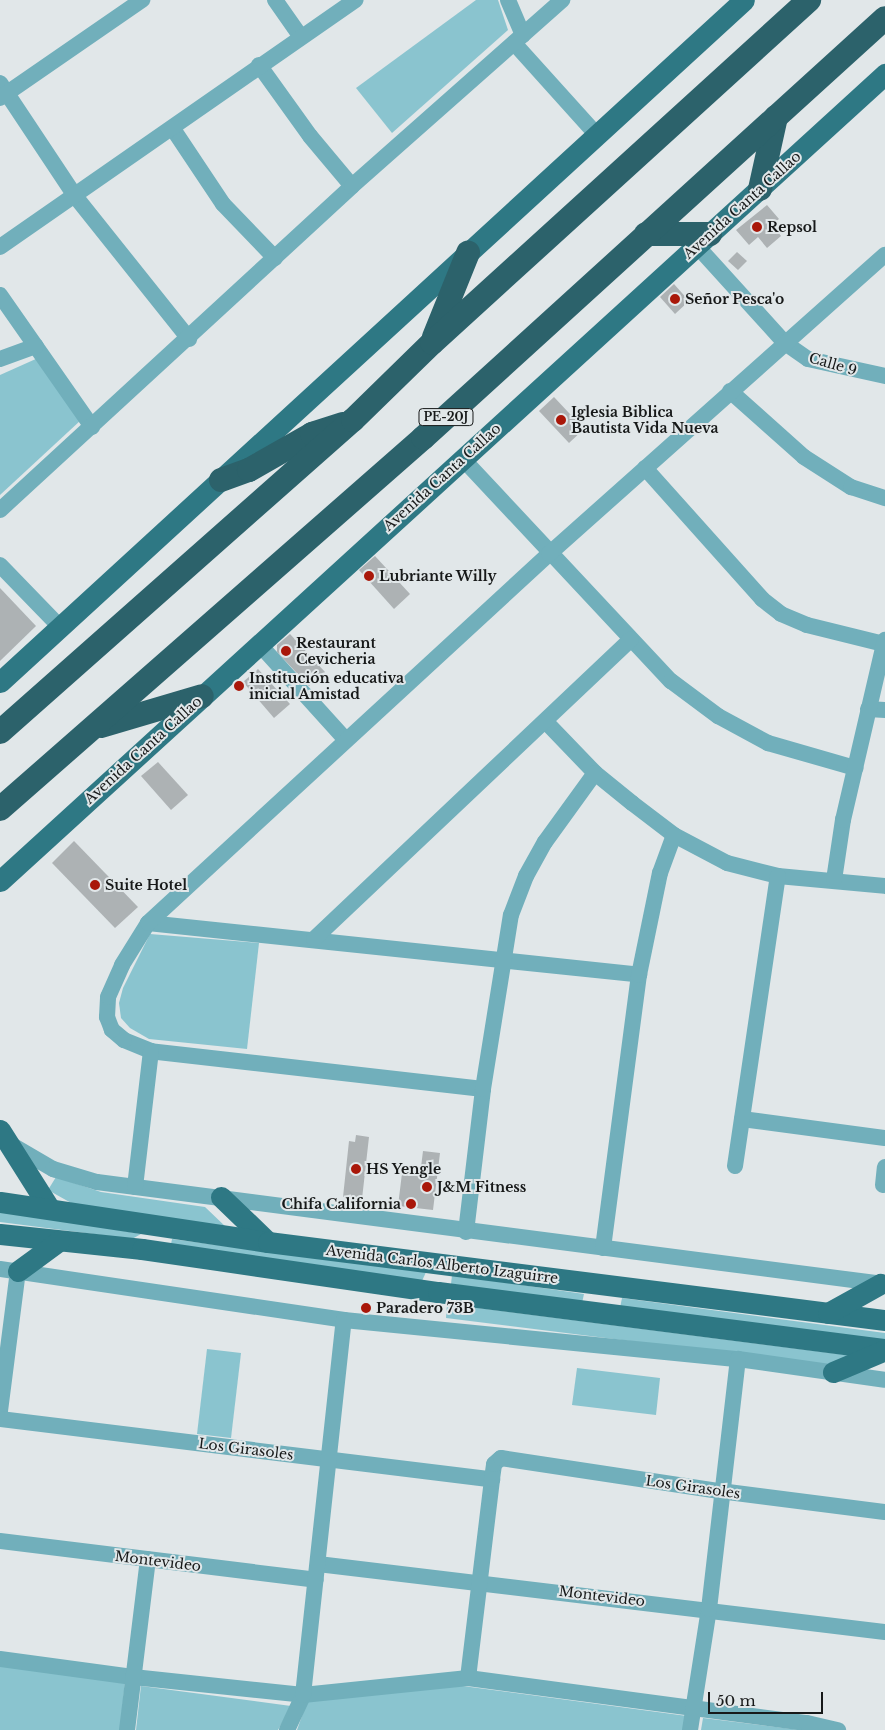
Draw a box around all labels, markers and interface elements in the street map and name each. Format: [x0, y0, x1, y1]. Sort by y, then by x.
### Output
street label: Avenida Canta Callao [680, 148, 804, 262]
place label: Repsol [767, 219, 817, 235]
marker: Repsol [751, 221, 763, 233]
place label: Señor Pesca'o [685, 291, 785, 307]
marker: Señor Pesca'o [669, 293, 681, 305]
street label: Calle 9 [807, 349, 859, 379]
place label: Iglesia Biblica Bautista Vida Nueva [571, 404, 719, 437]
road number: PE-20J [417, 408, 475, 427]
marker: Iglesia Biblica Bautista Vida Nueva [555, 414, 567, 426]
street label: Avenida Canta Callao [380, 420, 504, 534]
place label: Lubriante Willy [379, 568, 497, 584]
marker: Lubriante Willy [363, 570, 375, 582]
place label: Restaurant Cevicheria [296, 635, 376, 668]
marker: Restaurant Cevicheria [280, 645, 292, 657]
place label: Institución educativa inicial Amistad [249, 670, 404, 702]
marker: Institución educativa inicial Amistad [233, 680, 245, 692]
street label: Avenida Canta Callao [81, 693, 205, 807]
place label: Suite Hotel [105, 877, 187, 893]
marker: Suite Hotel [89, 879, 101, 891]
place label: HS Yengle [366, 1161, 442, 1177]
marker: HS Yengle [350, 1163, 362, 1175]
place label: J&M Fitness [437, 1179, 526, 1195]
marker: J&M Fitness [421, 1181, 433, 1193]
place label: Chifa California [281, 1196, 401, 1212]
marker: Chifa California [405, 1198, 417, 1210]
street label: Avenida Carlos Alberto Izaguirre [325, 1241, 559, 1287]
place label: Paradero 73B [376, 1300, 474, 1316]
marker: Paradero 73B [360, 1302, 372, 1314]
street label: Los Girasoles [198, 1435, 294, 1463]
street label: Los Girasoles [645, 1472, 741, 1502]
street label: Montevideo [114, 1547, 202, 1575]
street label: Montevideo [558, 1582, 646, 1610]
scale bar [710, 1682, 825, 1714]
text: 50 m [716, 1691, 756, 1710]

